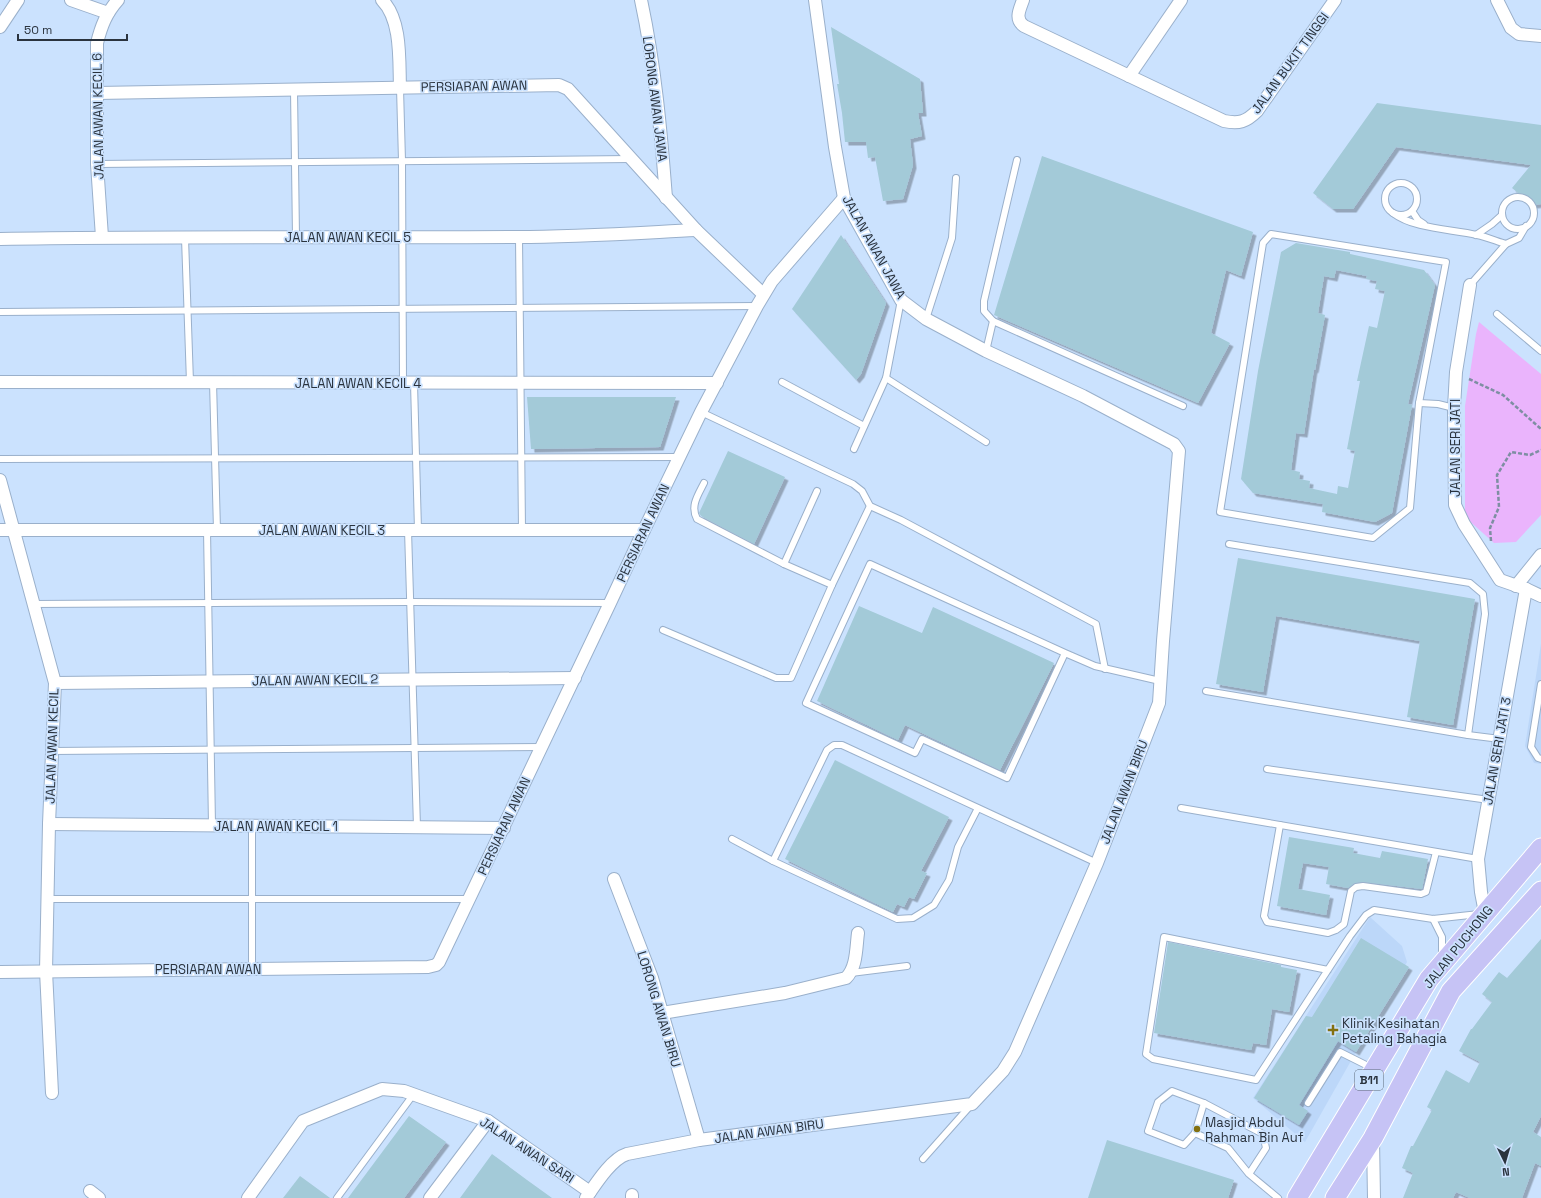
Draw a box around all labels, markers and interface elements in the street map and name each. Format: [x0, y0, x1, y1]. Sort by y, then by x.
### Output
street label: JALAN BUKIT TINGGI [1247, 9, 1333, 117]
scale bar [18, 16, 127, 42]
text: 50 m [24, 22, 52, 38]
street label: LORONG AWAN JAWA [639, 35, 671, 163]
street label: JALAN AWAN KECIL 6 [88, 53, 108, 179]
street label: PERSIARAN AWAN [421, 77, 527, 95]
street label: JALAN AWAN JAWA [838, 192, 910, 302]
street label: JALAN AWAN KECIL 5 [285, 229, 411, 246]
street label: JALAN AWAN KECIL 4 [295, 375, 421, 392]
street label: JALAN SERI JATI [1447, 399, 1464, 497]
street label: PERSIARAN AWAN [613, 481, 673, 585]
street label: JALAN AWAN KECIL 3 [259, 522, 385, 539]
street label: JALAN AWAN KECIL 2 [252, 670, 378, 690]
street label: JALAN AWAN KECIL [41, 688, 63, 804]
street label: JALAN SERI JATI 3 [1479, 696, 1515, 806]
street label: JALAN AWAN BIRU [1096, 737, 1152, 847]
street label: PERSIARAN AWAN [474, 774, 534, 878]
street label: JALAN AWAN KECIL 1 [214, 818, 338, 835]
street label: JALAN PUCHONG [1419, 902, 1497, 992]
street label: LORONG AWAN BIRU [633, 949, 685, 1069]
street label: PERSIARAN AWAN [155, 961, 261, 978]
place label: Klinik Kesihatan Petaling Bahagia [1342, 1015, 1447, 1047]
marker: Klinik Kesihatan Petaling Bahagia [1327, 1024, 1339, 1036]
road number: B11 [1355, 1070, 1383, 1090]
street label: JALAN AWAN SARI [477, 1113, 577, 1187]
place label: Masjid Abdul Rahman Bin Auf [1205, 1114, 1304, 1146]
street label: JALAN AWAN BIRU [713, 1115, 825, 1147]
marker: Masjid Abdul Rahman Bin Auf [1192, 1124, 1202, 1134]
north arrow [1485, 1142, 1525, 1182]
text: N [1502, 1165, 1510, 1179]

